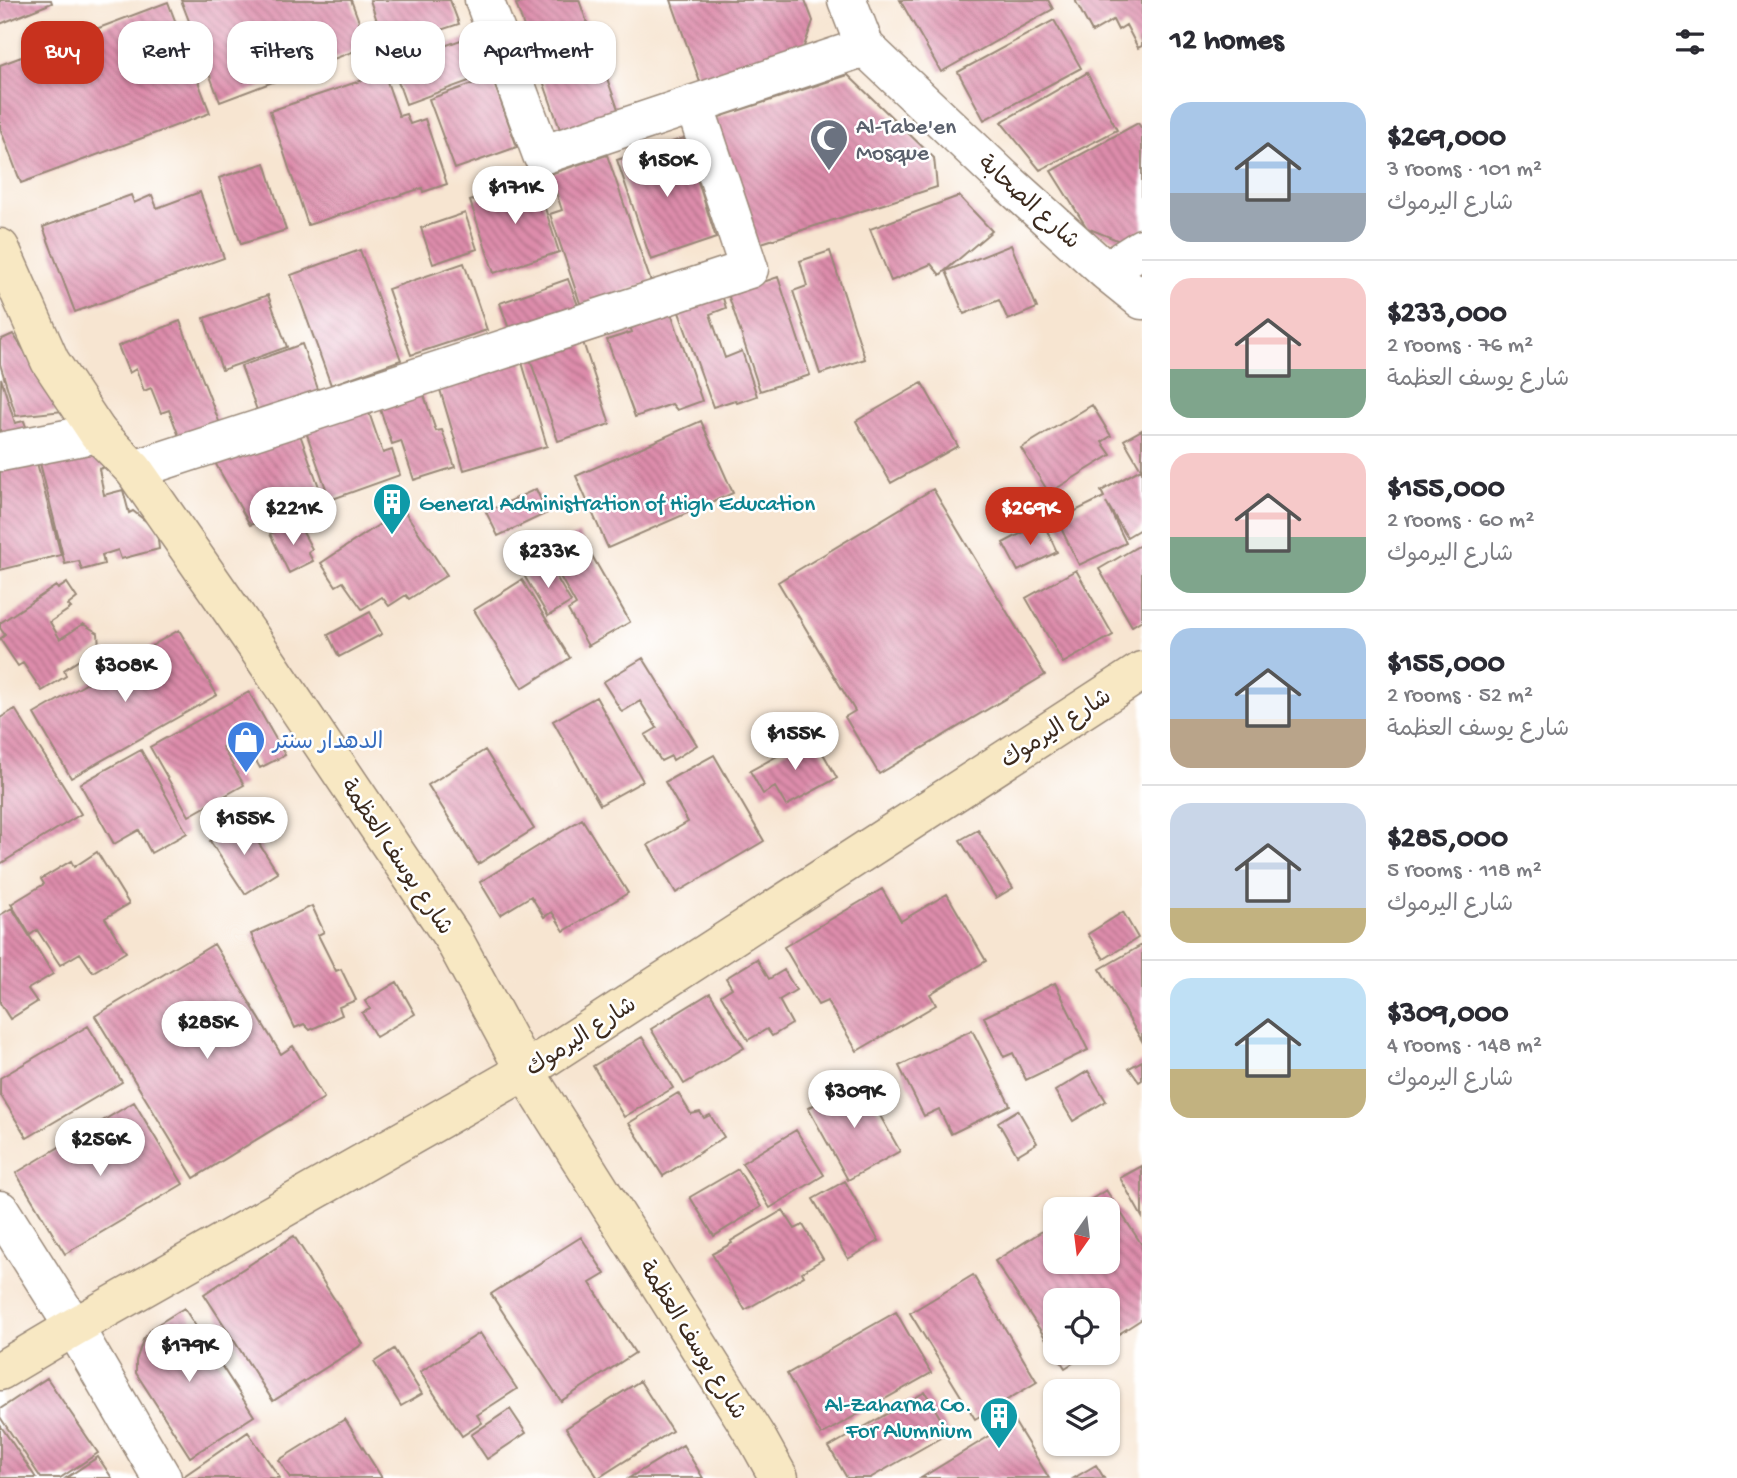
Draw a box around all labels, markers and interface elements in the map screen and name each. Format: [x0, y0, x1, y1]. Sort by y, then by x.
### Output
chip: Buy [21, 21, 104, 84]
chip: Rent [118, 21, 213, 84]
chip: Filters [227, 21, 337, 84]
chip: New [351, 21, 445, 84]
chip: Apartment [459, 21, 616, 84]
icon: filters [1671, 23, 1709, 61]
text: 12 homes [1170, 25, 1283, 60]
place label: Al-Tabe'en Mosque [856, 115, 956, 168]
mosque icon: Al-Tabe'en Mosque [808, 117, 850, 172]
text: $269,000 [1387, 122, 1506, 157]
icon: home [1226, 130, 1310, 214]
pin: $150K [618, 140, 716, 199]
text: $150K [638, 148, 696, 175]
street label: شارع الصحابة [971, 151, 1084, 256]
text: 3 rooms · 101 m² [1387, 157, 1542, 184]
pin: $171K [466, 166, 564, 226]
text: $171K [488, 175, 542, 202]
text: شارع اليرموك [1387, 191, 1513, 218]
text: $233,000 [1387, 298, 1507, 333]
icon: home [1226, 306, 1310, 390]
text: 2 rooms · 76 m² [1387, 333, 1533, 360]
text: شارع يوسف العظمة [1387, 367, 1569, 394]
text: $155,000 [1387, 473, 1505, 508]
building icon: General Administration of High Education [371, 481, 413, 536]
icon: home [1226, 481, 1310, 565]
pin: $221K [244, 488, 342, 547]
pin: $269K [981, 488, 1079, 547]
place label: General Administration of High Education [419, 492, 815, 519]
text: $221K [266, 496, 320, 523]
text: $269K [1001, 496, 1059, 523]
text: 2 rooms · 60 m² [1387, 508, 1534, 535]
pin: $233K [499, 530, 597, 590]
text: $233K [519, 539, 577, 566]
text: شارع اليرموك [1387, 542, 1513, 569]
pin: $308K [76, 644, 174, 704]
text: $155,000 [1387, 648, 1505, 683]
text: $308K [95, 653, 155, 680]
icon: home [1226, 656, 1310, 740]
text: 2 rooms · 52 m² [1387, 683, 1533, 710]
street label: شارع اليرموك [997, 684, 1117, 776]
pin: $155K [746, 712, 844, 772]
text: شارع يوسف العظمة [1387, 717, 1569, 744]
shop icon: الدهدار سنتر [225, 719, 267, 774]
text: $155K [767, 721, 823, 748]
place label: الدهدار سنتر [271, 730, 383, 757]
street label: شارع يوسف العظمة [333, 775, 457, 941]
pin: $155K [195, 798, 293, 857]
text: $155K [216, 806, 272, 833]
text: $285,000 [1387, 823, 1508, 858]
icon: home [1226, 831, 1310, 915]
text: 5 rooms · 118 m² [1387, 858, 1542, 885]
text: شارع اليرموك [1387, 892, 1513, 919]
street label: شارع اليرموك [522, 992, 642, 1084]
text: $309,000 [1387, 998, 1509, 1033]
pin: $285K [158, 1002, 256, 1061]
icon: home [1226, 1006, 1310, 1090]
text: $285K [178, 1010, 236, 1037]
text: 4 rooms · 148 m² [1387, 1033, 1542, 1060]
text: شارع اليرموك [1387, 1067, 1513, 1094]
pin: $309K [805, 1070, 903, 1130]
text: $309K [824, 1079, 884, 1106]
pin: $256K [51, 1118, 149, 1178]
text: $256K [71, 1127, 129, 1154]
north arrow [1043, 1197, 1120, 1274]
map controls [1043, 1197, 1120, 1456]
street label: شارع يوسف العظمة [631, 1256, 751, 1425]
button: locate [1043, 1288, 1120, 1365]
pin: $179K [140, 1324, 238, 1384]
text: $179K [161, 1333, 217, 1360]
button: layers [1043, 1379, 1120, 1456]
place label: Al-Zaharna Co. For Alumnium [824, 1393, 972, 1446]
building icon: Al-Zaharna Co. For Alumnium [978, 1395, 1020, 1450]

